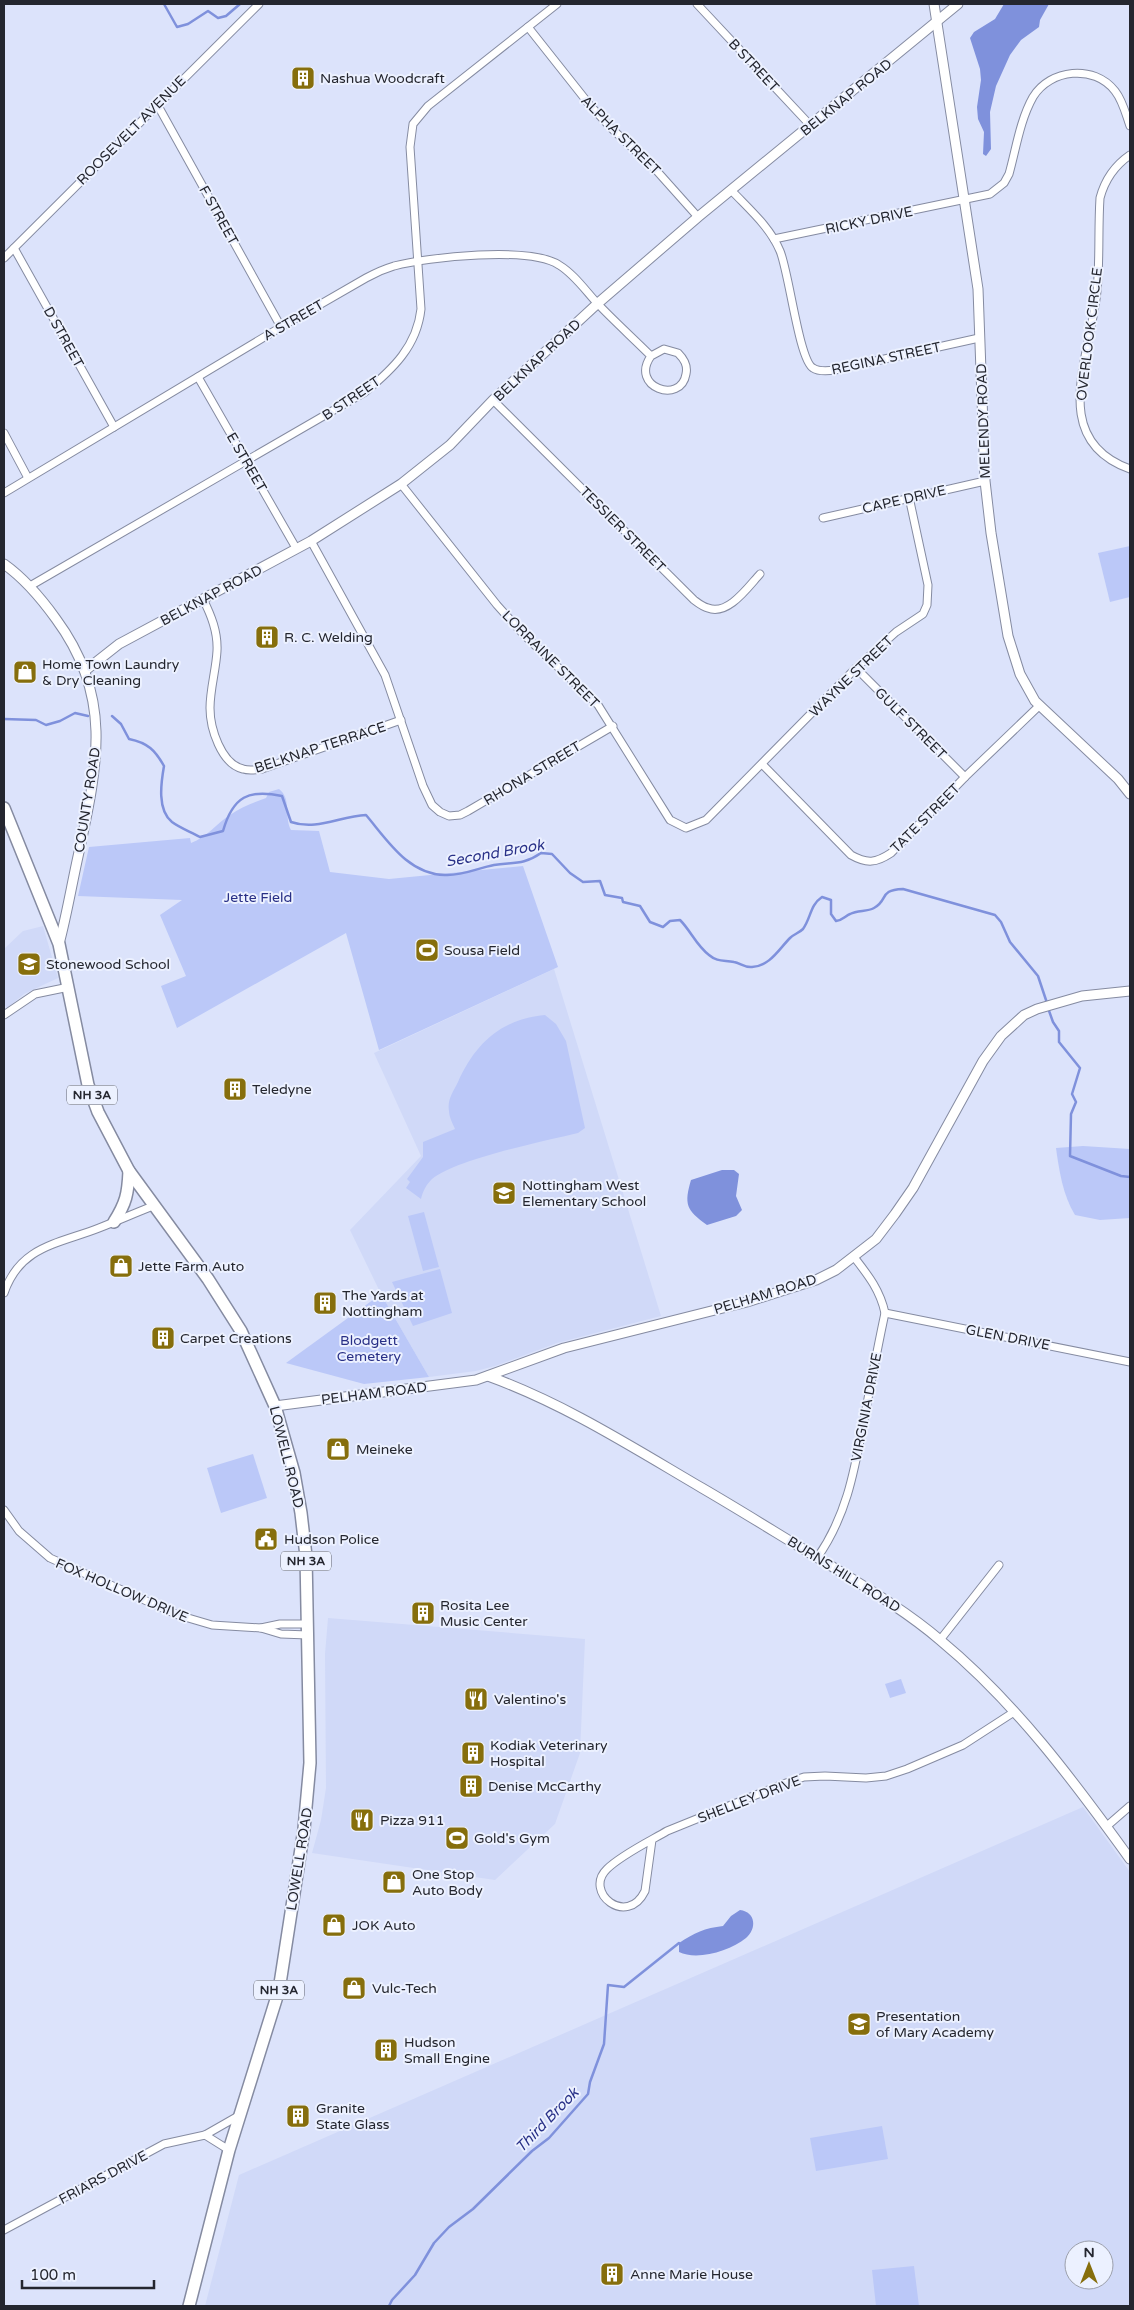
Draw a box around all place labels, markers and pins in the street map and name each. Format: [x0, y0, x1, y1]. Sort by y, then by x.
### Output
building icon: Nashua Woodcraft [290, 65, 316, 91]
place label: Nashua Woodcraft [320, 70, 445, 87]
building icon: R. C. Welding [254, 624, 280, 650]
place label: R. C. Welding [284, 629, 373, 646]
place label: Home Town Laundry & Dry Cleaning [42, 656, 180, 689]
shop icon: Home Town Laundry & Dry Cleaning [12, 659, 38, 685]
sports icon: Sousa Field [414, 937, 440, 963]
place label: Sousa Field [444, 942, 520, 959]
school or university icon: Stonewood School [16, 951, 42, 977]
place label: Stonewood School [46, 956, 170, 973]
building icon: Teledyne [222, 1076, 248, 1102]
place label: Teledyne [252, 1081, 312, 1098]
place label: Nottingham West Elementary School [522, 1177, 646, 1210]
school or university icon: Nottingham West Elementary School [491, 1180, 517, 1206]
shop icon: Jette Farm Auto [108, 1253, 134, 1279]
place label: Jette Farm Auto [138, 1258, 244, 1275]
place label: The Yards at Nottingham [342, 1287, 424, 1320]
building icon: The Yards at Nottingham [312, 1290, 338, 1316]
building icon: Carpet Creations [150, 1325, 176, 1351]
place label: Carpet Creations [180, 1330, 292, 1347]
shop icon: Meineke [325, 1436, 351, 1462]
place label: Meineke [356, 1441, 413, 1458]
public building icon: Hudson Police [253, 1526, 279, 1552]
place label: Hudson Police [284, 1531, 379, 1548]
place label: Rosita Lee Music Center [440, 1597, 528, 1630]
building icon: Rosita Lee Music Center [410, 1600, 436, 1626]
restaurant icon: Valentino's [463, 1686, 489, 1712]
place label: Valentino's [494, 1691, 566, 1708]
place label: Kodiak Veterinary Hospital [490, 1737, 608, 1770]
building icon: Kodiak Veterinary Hospital [460, 1740, 486, 1766]
building icon: Denise McCarthy [458, 1773, 484, 1799]
place label: Denise McCarthy [488, 1778, 602, 1795]
restaurant icon: Pizza 911 [349, 1807, 375, 1833]
place label: Pizza 911 [380, 1812, 445, 1829]
sports icon: Gold's Gym [444, 1825, 470, 1851]
place label: Gold's Gym [474, 1830, 550, 1847]
place label: One Stop Auto Body [412, 1866, 483, 1899]
shop icon: One Stop Auto Body [381, 1869, 407, 1895]
shop icon: JOK Auto [321, 1912, 347, 1938]
place label: JOK Auto [352, 1917, 415, 1934]
shop icon: Vulc-Tech [341, 1975, 367, 2001]
place label: Vulc-Tech [372, 1980, 437, 1997]
place label: Presentation of Mary Academy [876, 2008, 994, 2041]
school or university icon: Presentation of Mary Academy [846, 2011, 872, 2037]
place label: Hudson Small Engine [404, 2034, 490, 2067]
building icon: Hudson Small Engine [373, 2037, 399, 2063]
place label: Granite State Glass [316, 2100, 390, 2133]
building icon: Granite State Glass [285, 2103, 311, 2129]
building icon: Anne Marie House [599, 2261, 625, 2287]
place label: Anne Marie House [630, 2266, 753, 2283]

